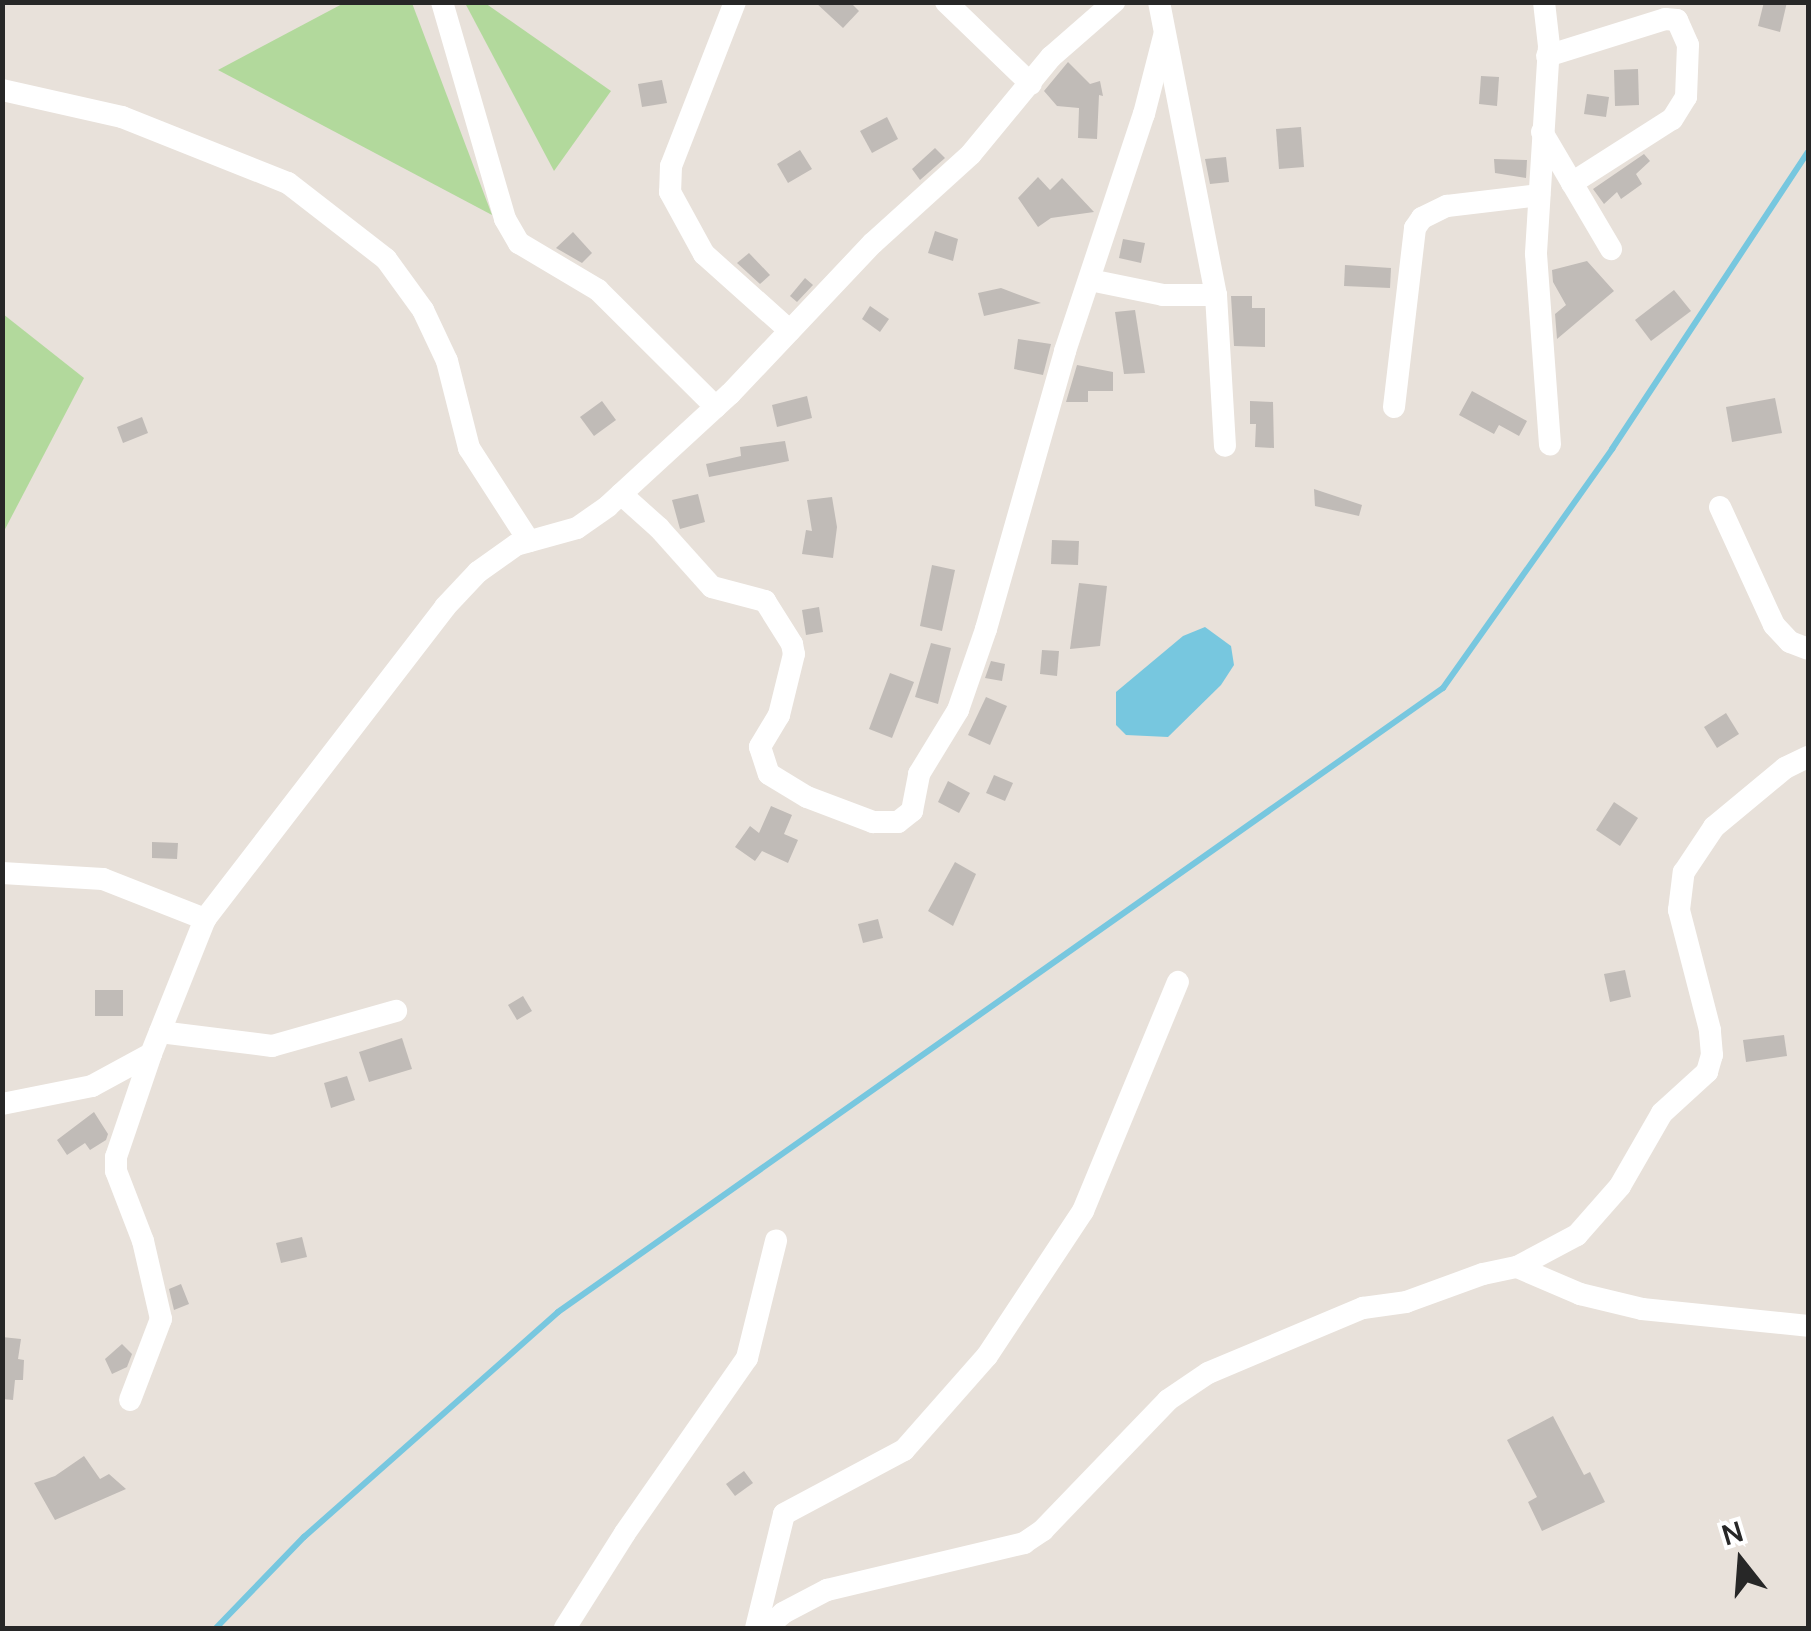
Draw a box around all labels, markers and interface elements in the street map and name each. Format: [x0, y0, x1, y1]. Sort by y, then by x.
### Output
north arrow [1691, 1511, 1791, 1611]
text: N [1717, 1511, 1747, 1553]

